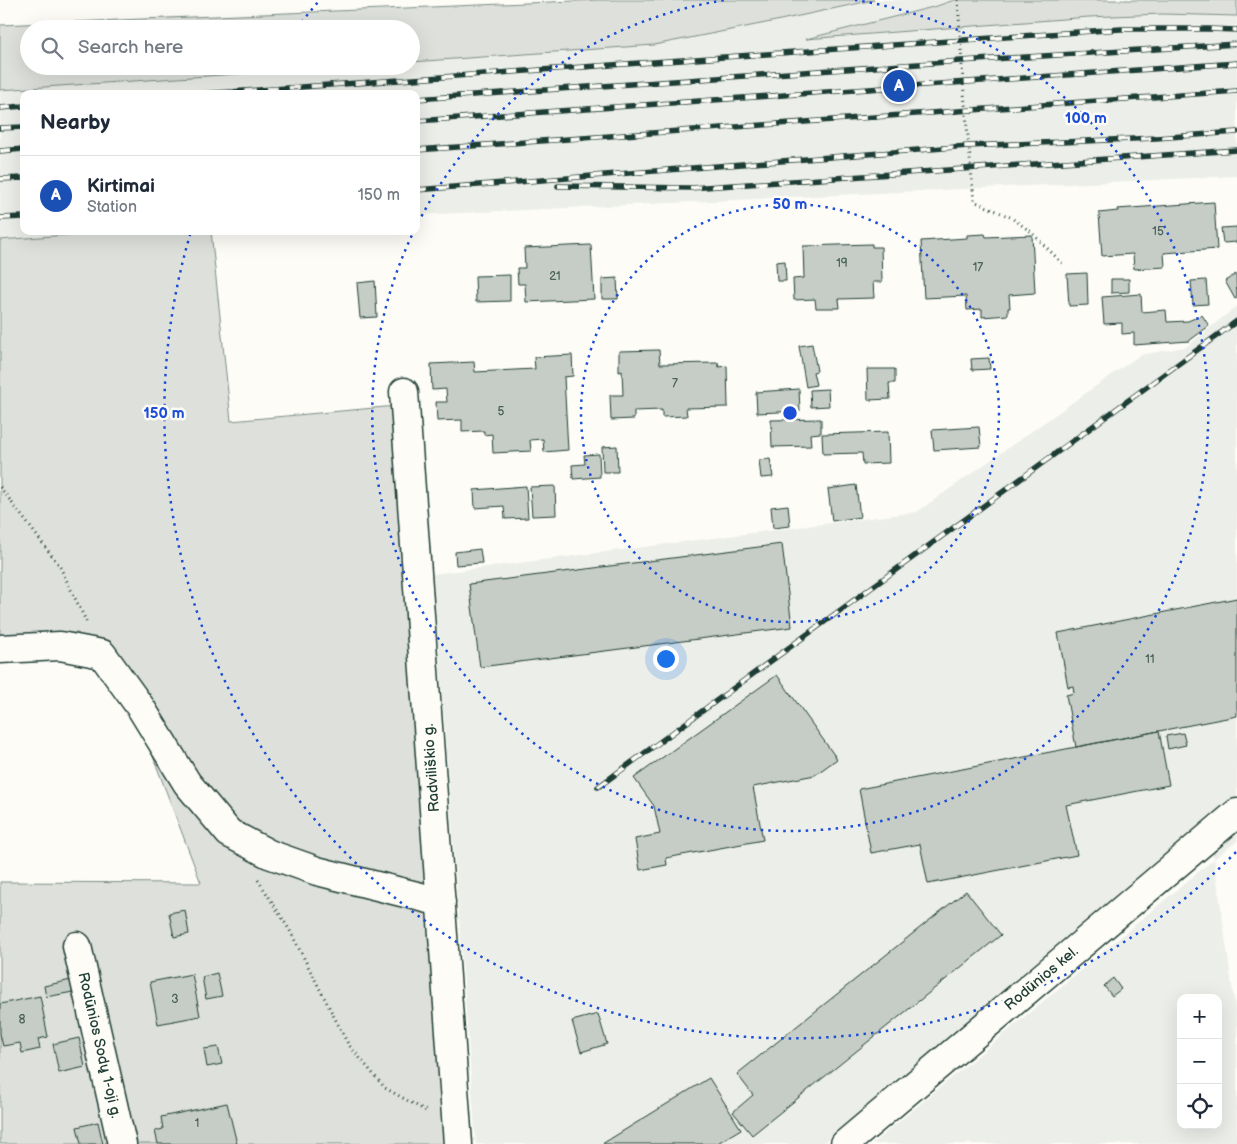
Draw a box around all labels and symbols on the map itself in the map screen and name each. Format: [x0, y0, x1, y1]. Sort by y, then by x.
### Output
pin: A [883, 67, 915, 105]
text: 100 m [1065, 109, 1107, 128]
text: 50 m [773, 195, 808, 214]
house number: 15 [1152, 224, 1164, 239]
house number: 19 [836, 256, 848, 271]
house number: 17 [973, 260, 983, 275]
house number: 21 [549, 269, 561, 284]
house number: 7 [672, 376, 678, 391]
text: 150 m [143, 404, 185, 423]
house number: 5 [498, 404, 505, 419]
centre of rings [781, 404, 799, 422]
your location [653, 646, 679, 672]
house number: 11 [1145, 652, 1155, 667]
street label: Radviliškio g. [419, 723, 444, 813]
street label: Rodūnios kel. [1001, 942, 1082, 1015]
street label: Rodūnios Sodų 1-oji g. [73, 970, 126, 1120]
house number: 3 [171, 992, 179, 1007]
house number: 8 [19, 1012, 26, 1027]
house number: 1 [195, 1116, 199, 1131]

